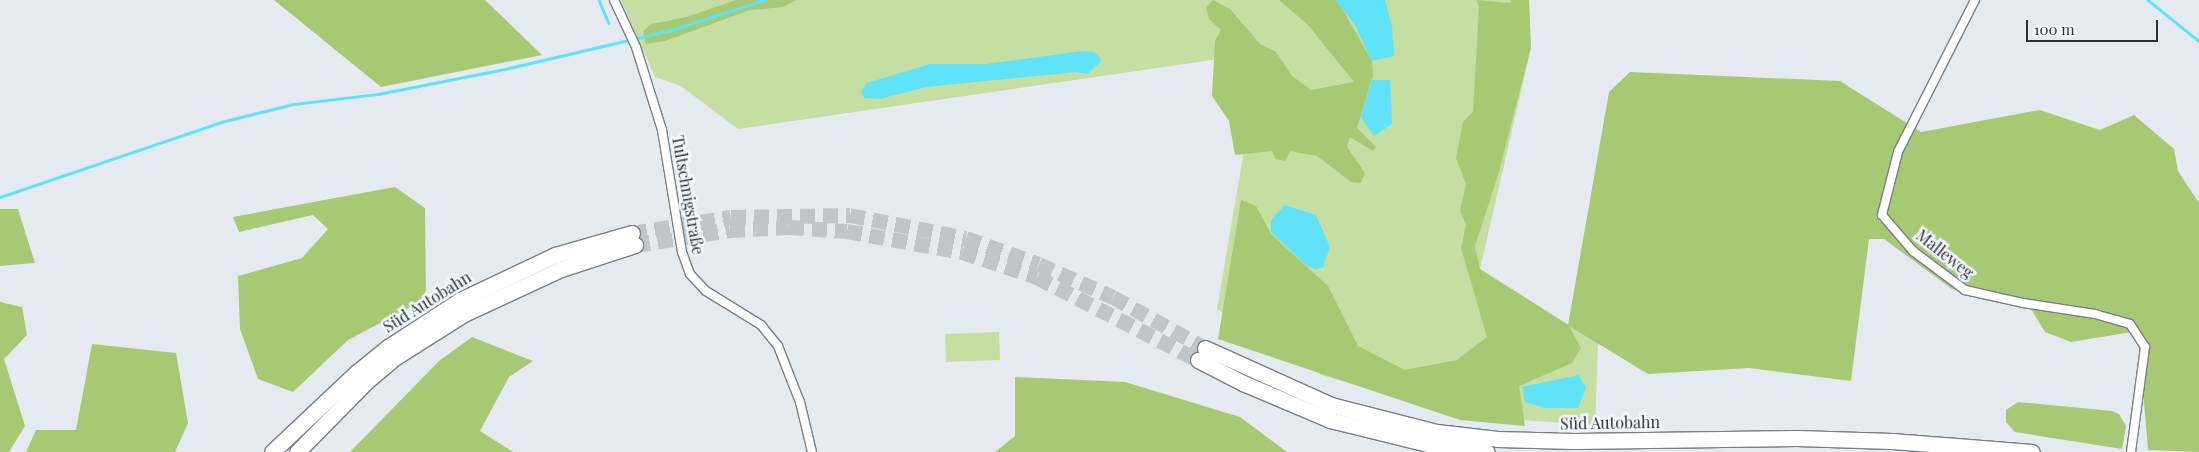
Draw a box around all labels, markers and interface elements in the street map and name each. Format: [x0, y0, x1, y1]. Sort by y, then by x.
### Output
scale bar [2029, 10, 2162, 42]
text: 100 m [2034, 19, 2075, 39]
street label: Tultschnigstraße [668, 134, 708, 256]
street label: Malleweg [1912, 226, 1978, 282]
street label: Süd Autobahn [379, 267, 475, 337]
street label: Süd Autobahn [1560, 413, 1660, 433]

